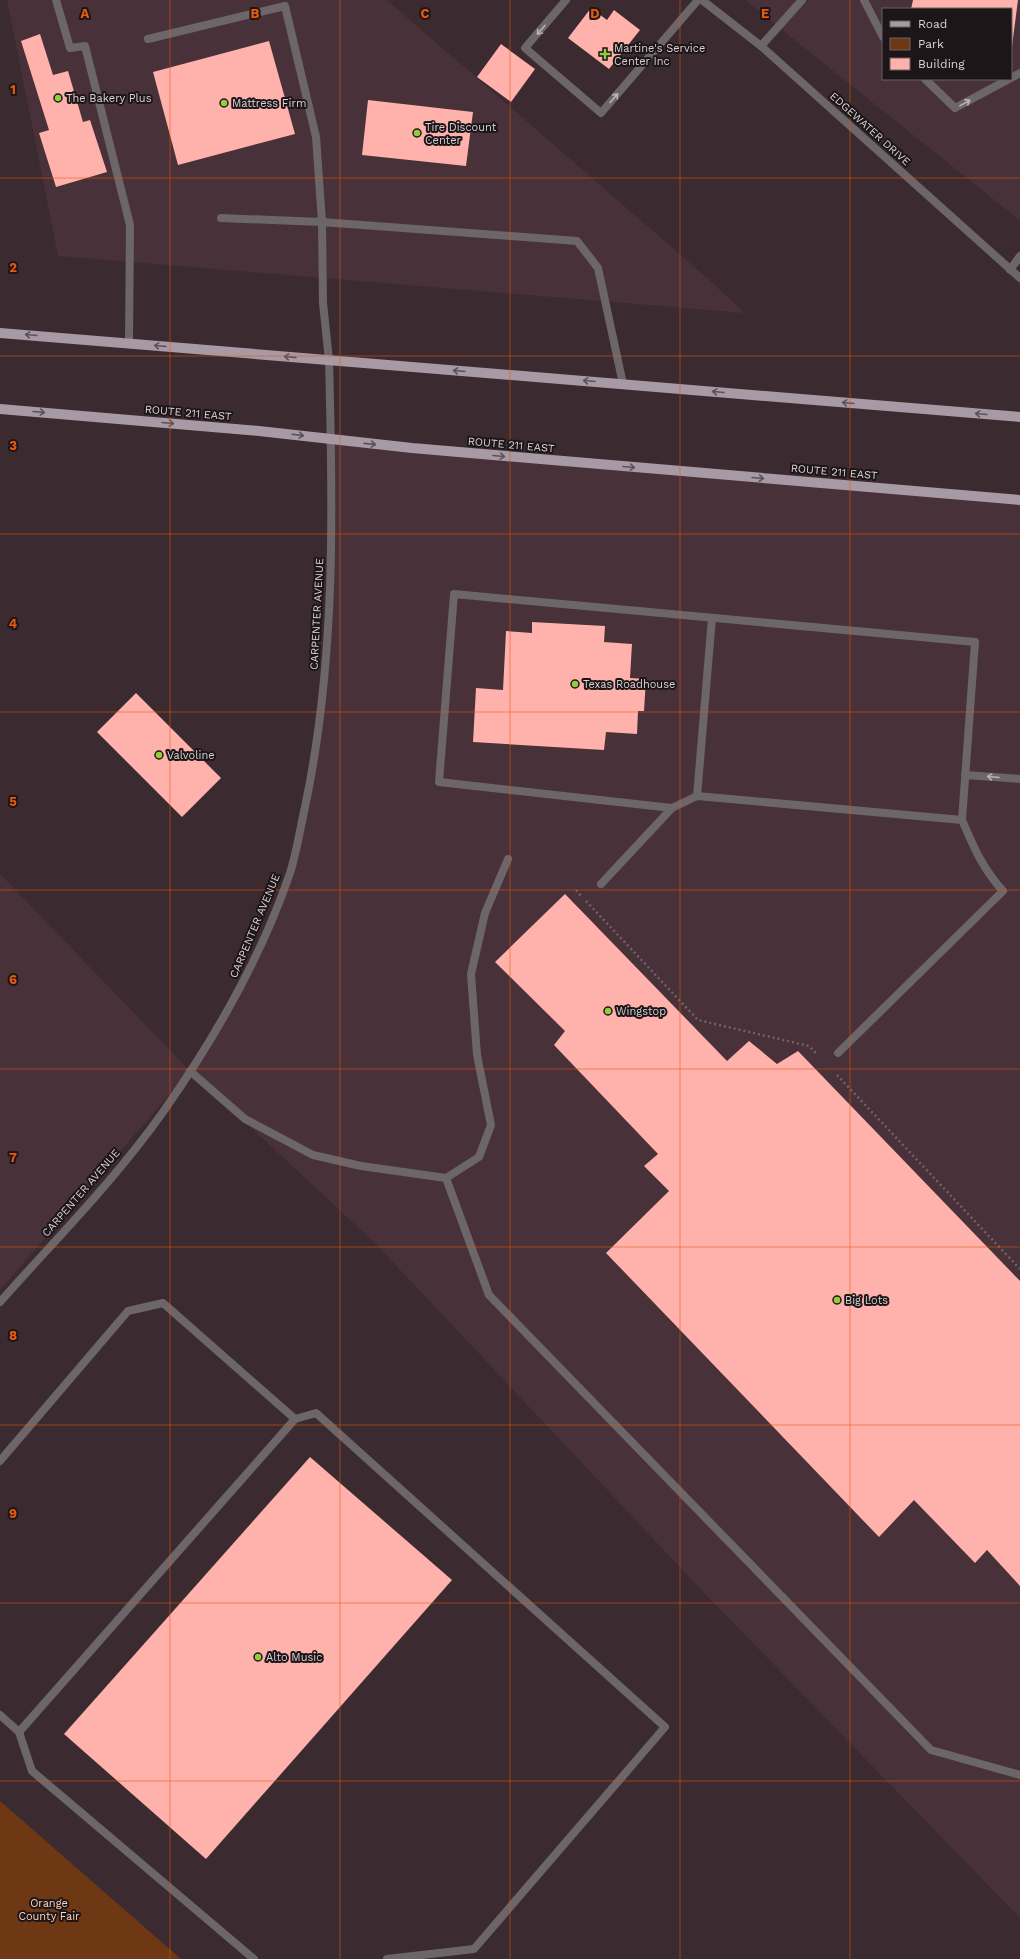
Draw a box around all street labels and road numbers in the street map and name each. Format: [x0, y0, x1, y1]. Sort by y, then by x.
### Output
street label: EDGEWATER DRIVE [827, 89, 913, 169]
street label: ROUTE 211 EAST [144, 403, 232, 423]
street label: ROUTE 211 EAST [467, 435, 555, 455]
street label: ROUTE 211 EAST [790, 462, 878, 482]
street label: CARPENTER AVENUE [308, 558, 326, 670]
street label: CARPENTER AVENUE [227, 872, 283, 980]
street label: CARPENTER AVENUE [39, 1147, 123, 1239]

